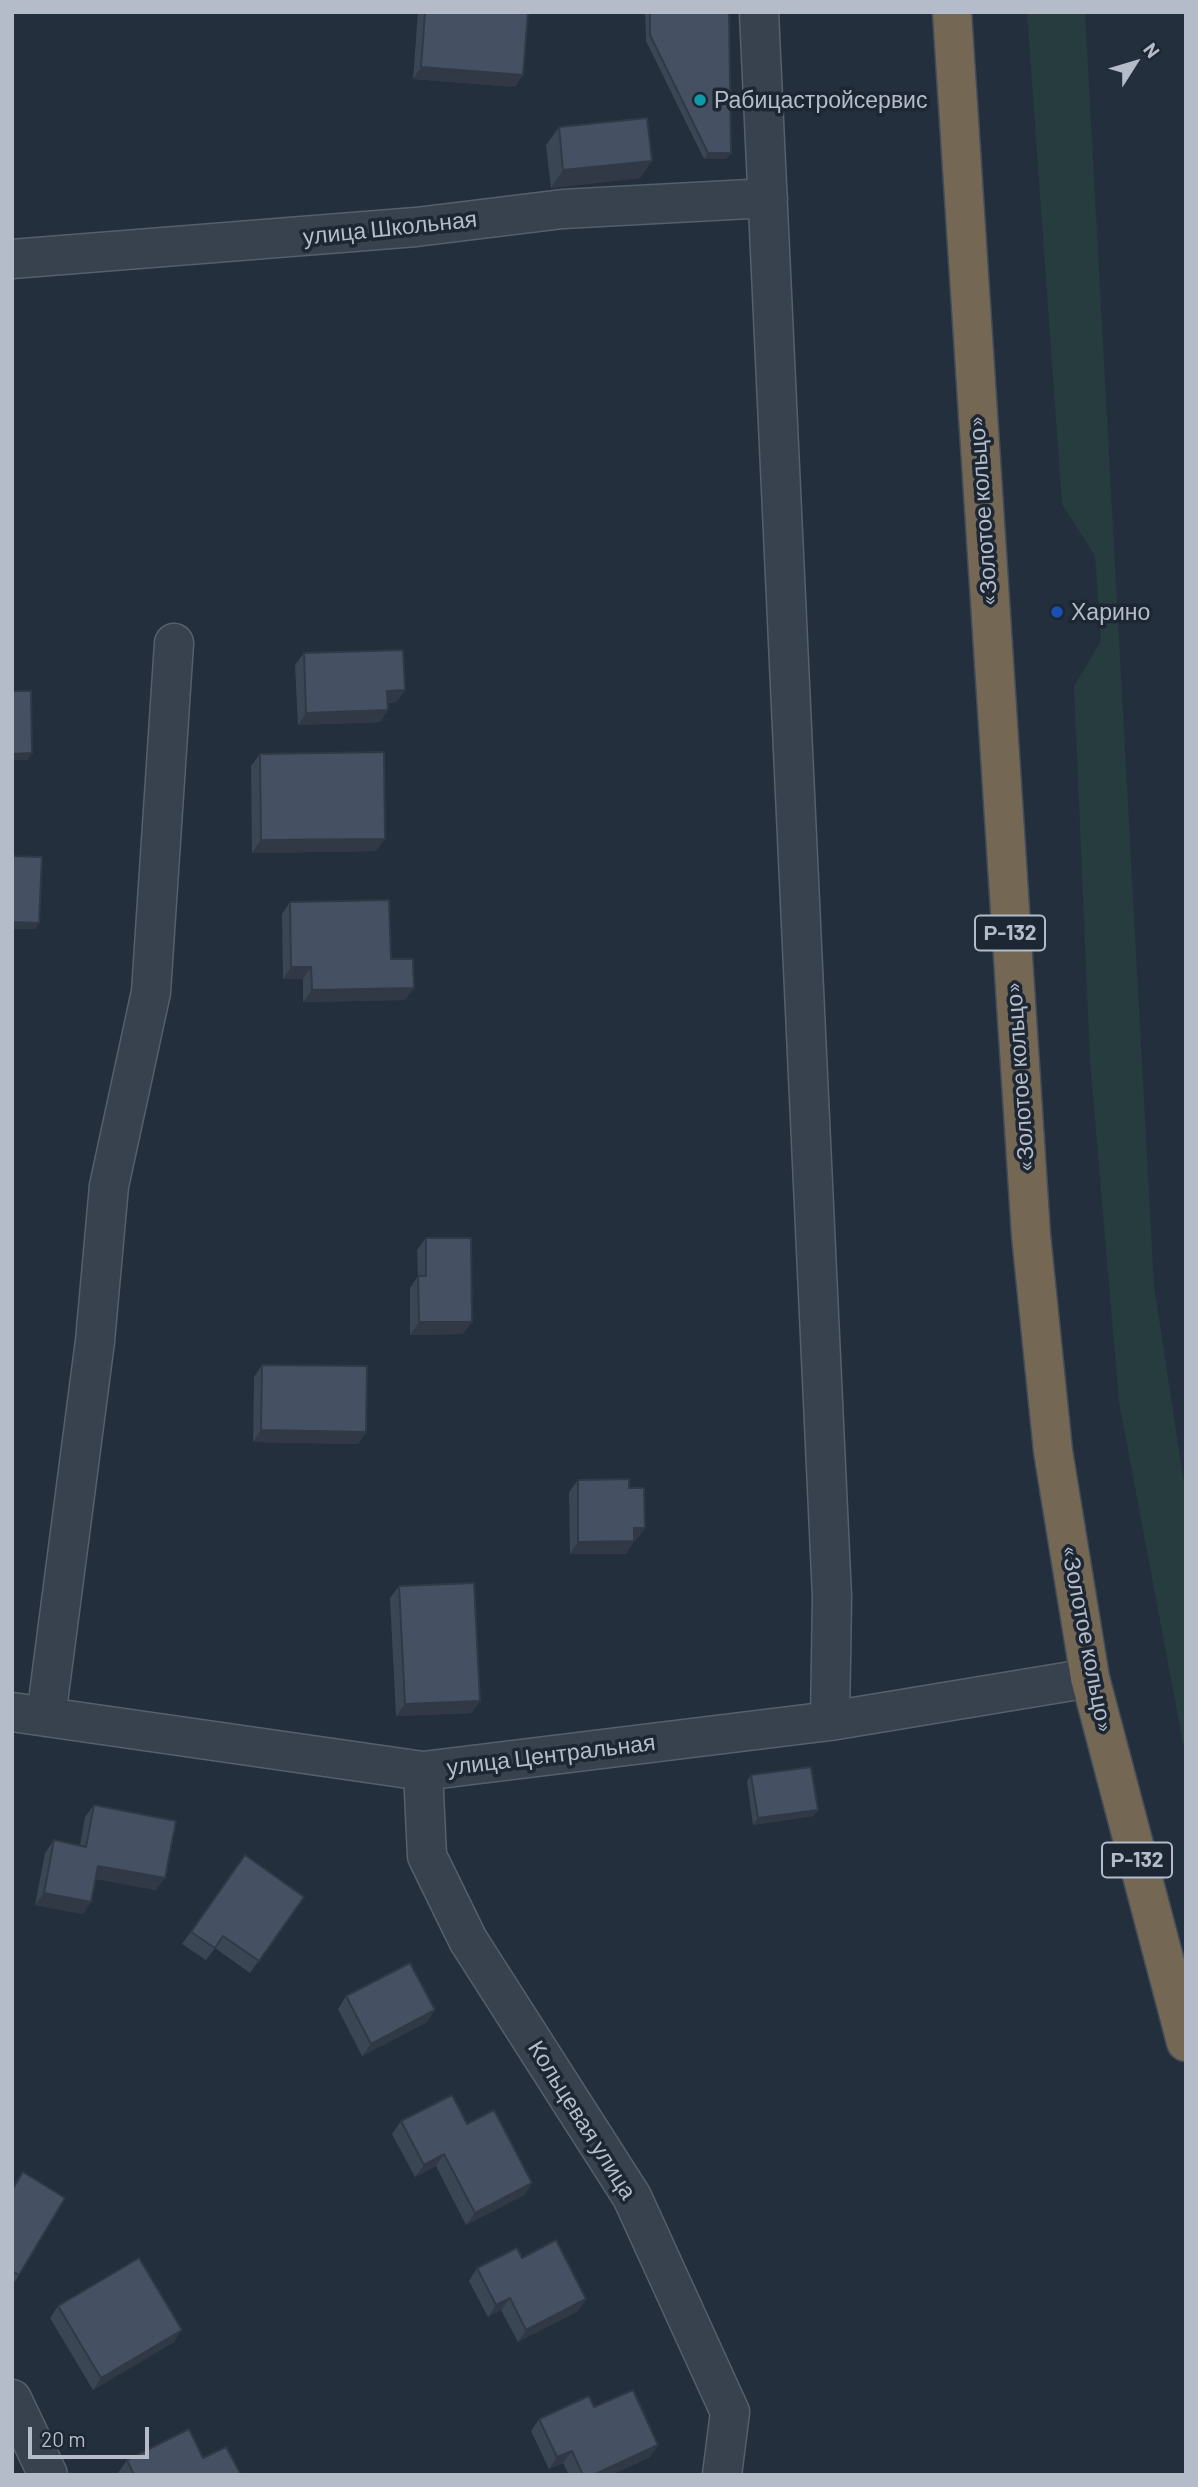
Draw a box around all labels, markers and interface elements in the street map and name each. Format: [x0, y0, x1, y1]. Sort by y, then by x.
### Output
north arrow [1100, 28, 1170, 98]
text: N [1139, 38, 1165, 62]
place label: Рабицастройсервис [714, 86, 927, 114]
marker: Рабицастройсервис [692, 92, 708, 108]
street label: улица Школьная [302, 205, 478, 251]
street label: «Золотое кольцо» [963, 415, 1003, 607]
place label: Харино [1071, 598, 1150, 626]
marker: Харино [1049, 604, 1065, 620]
road number: Р-132 [975, 916, 1045, 950]
street label: «Золотое кольцо» [1000, 981, 1040, 1173]
street label: «Золотое кольцо» [1055, 1543, 1119, 1735]
street label: улица Центральная [445, 1729, 657, 1781]
road number: Р-132 [1102, 1842, 1172, 1878]
street label: Кольцевая улица [522, 2036, 642, 2204]
scale bar [32, 2414, 152, 2458]
text: 20 m [41, 2426, 86, 2451]

